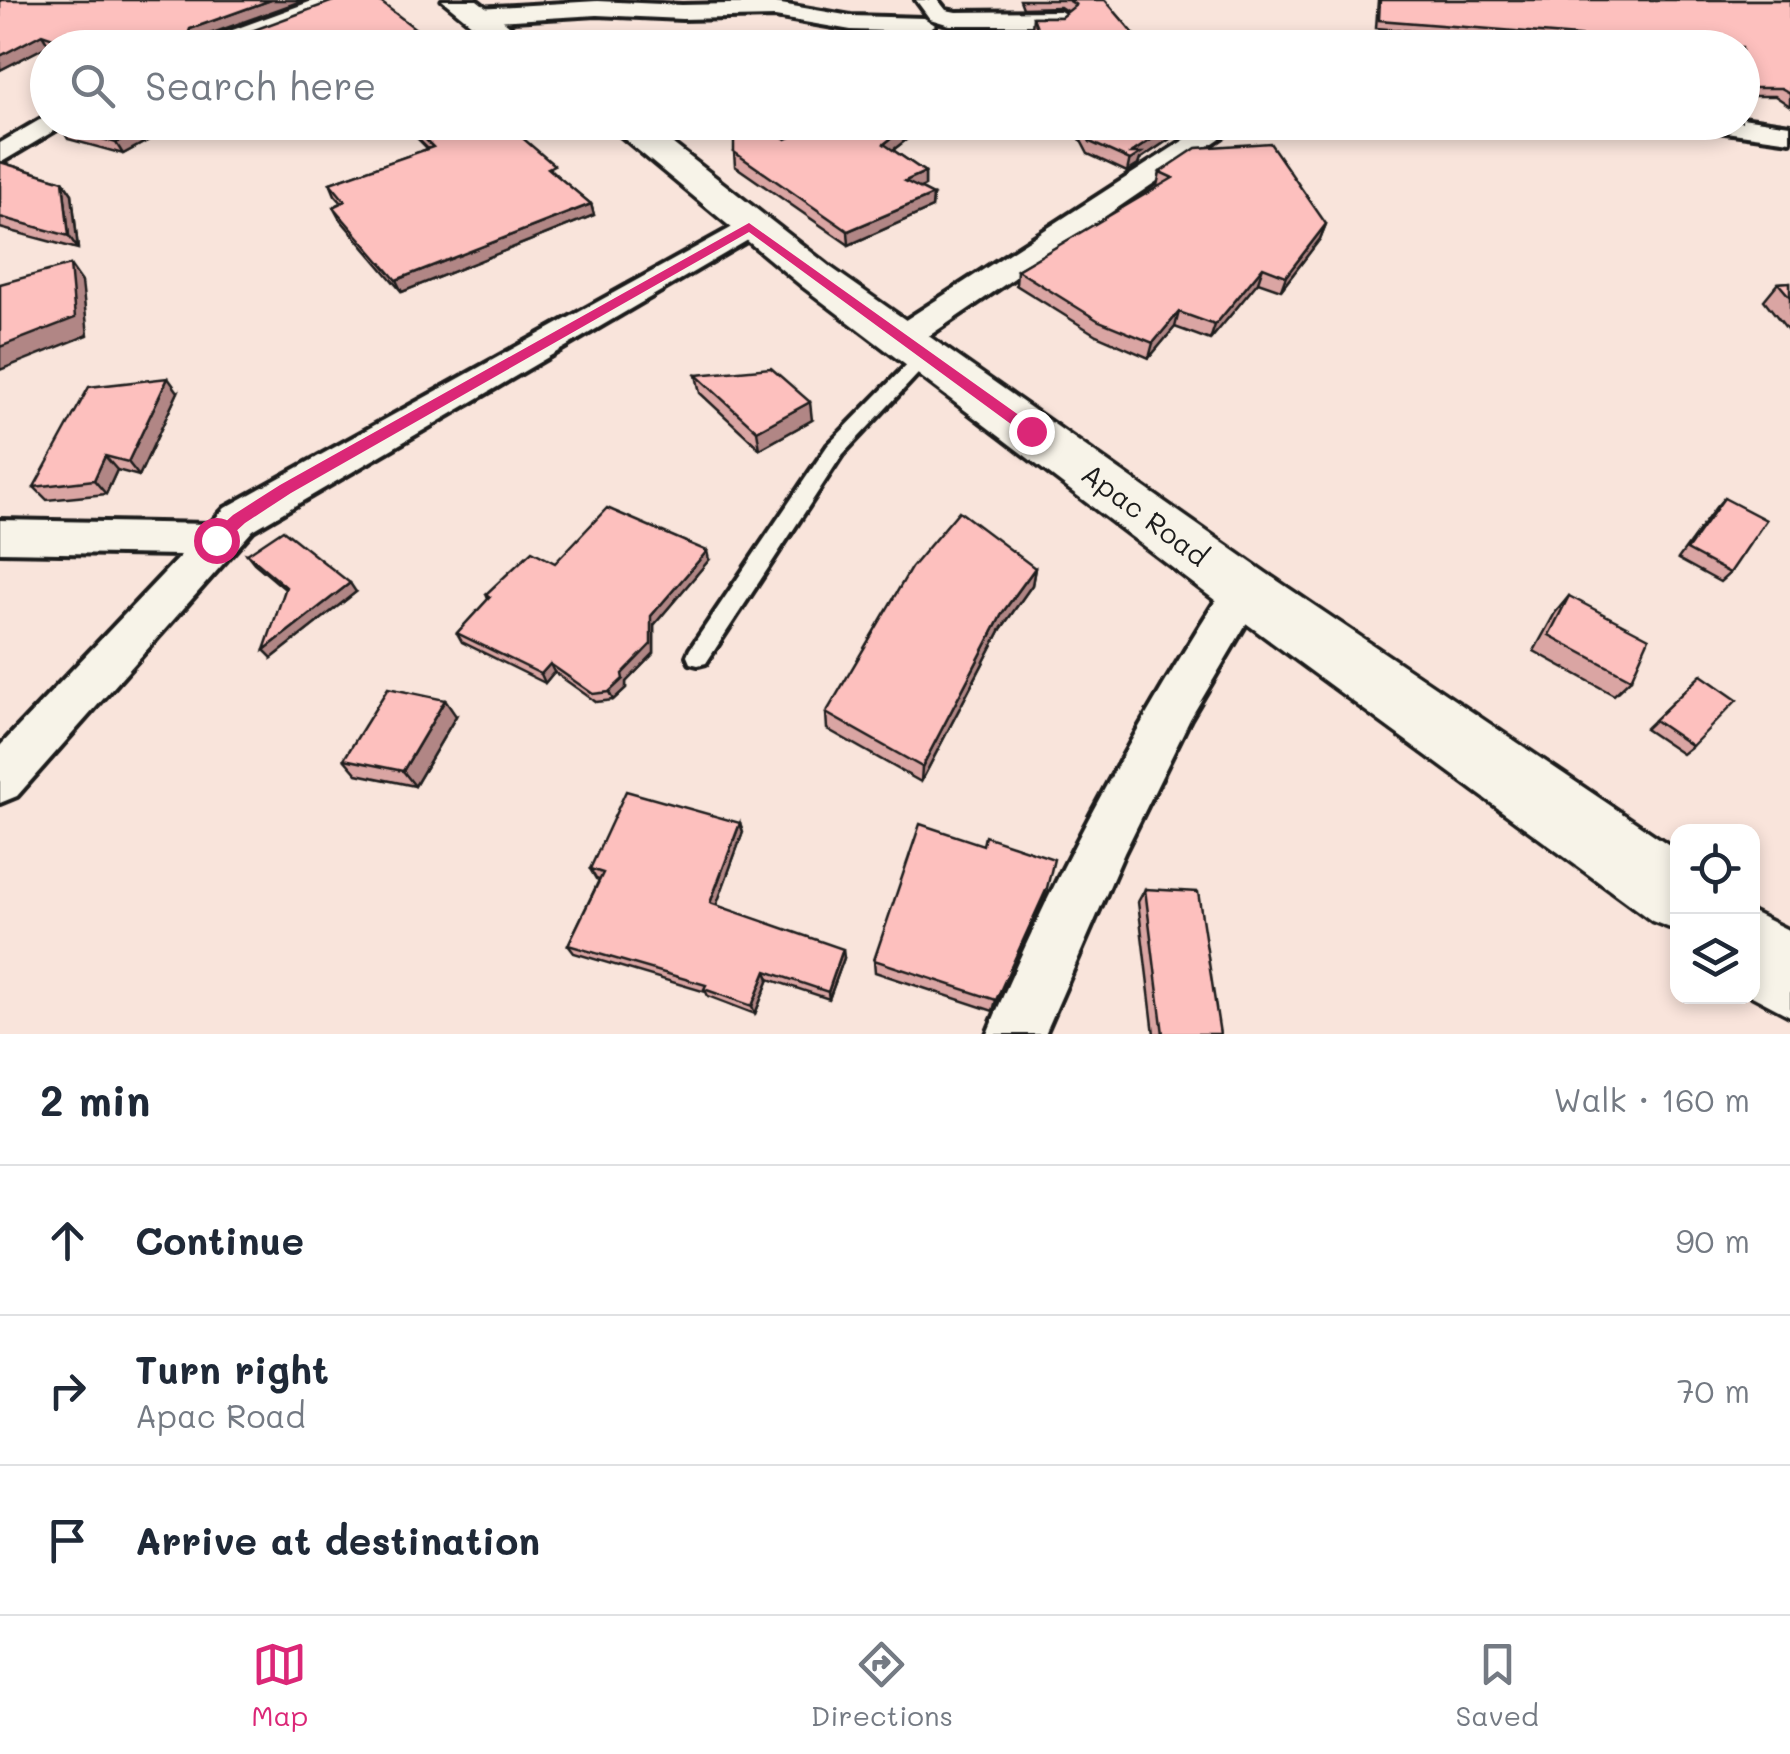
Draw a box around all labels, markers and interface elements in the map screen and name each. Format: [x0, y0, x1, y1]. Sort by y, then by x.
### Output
search box [30, 30, 1760, 140]
icon: search [65, 58, 120, 113]
text: Search here [145, 60, 376, 110]
route end [1009, 409, 1055, 455]
street label: Apac Road [1075, 455, 1216, 573]
route start [194, 518, 240, 564]
map controls [1670, 824, 1760, 1004]
button: locate [1670, 824, 1760, 914]
button: layers [1670, 914, 1760, 1004]
text: 2 min [40, 1072, 150, 1127]
text: Walk · 160 m [1553, 1078, 1750, 1120]
icon: ahead [40, 1213, 95, 1268]
text: Continue [135, 1215, 304, 1265]
text: 90 m [1676, 1219, 1750, 1261]
text: Turn right [135, 1344, 329, 1394]
icon: right [40, 1363, 95, 1418]
text: 70 m [1677, 1369, 1750, 1411]
text: Apac Road [135, 1394, 306, 1436]
icon: arrive [40, 1513, 95, 1568]
text: Arrive at destination [135, 1515, 540, 1565]
tab: Map [251, 1637, 308, 1733]
tab: Directions [811, 1637, 953, 1733]
tab: Saved [1456, 1637, 1539, 1733]

